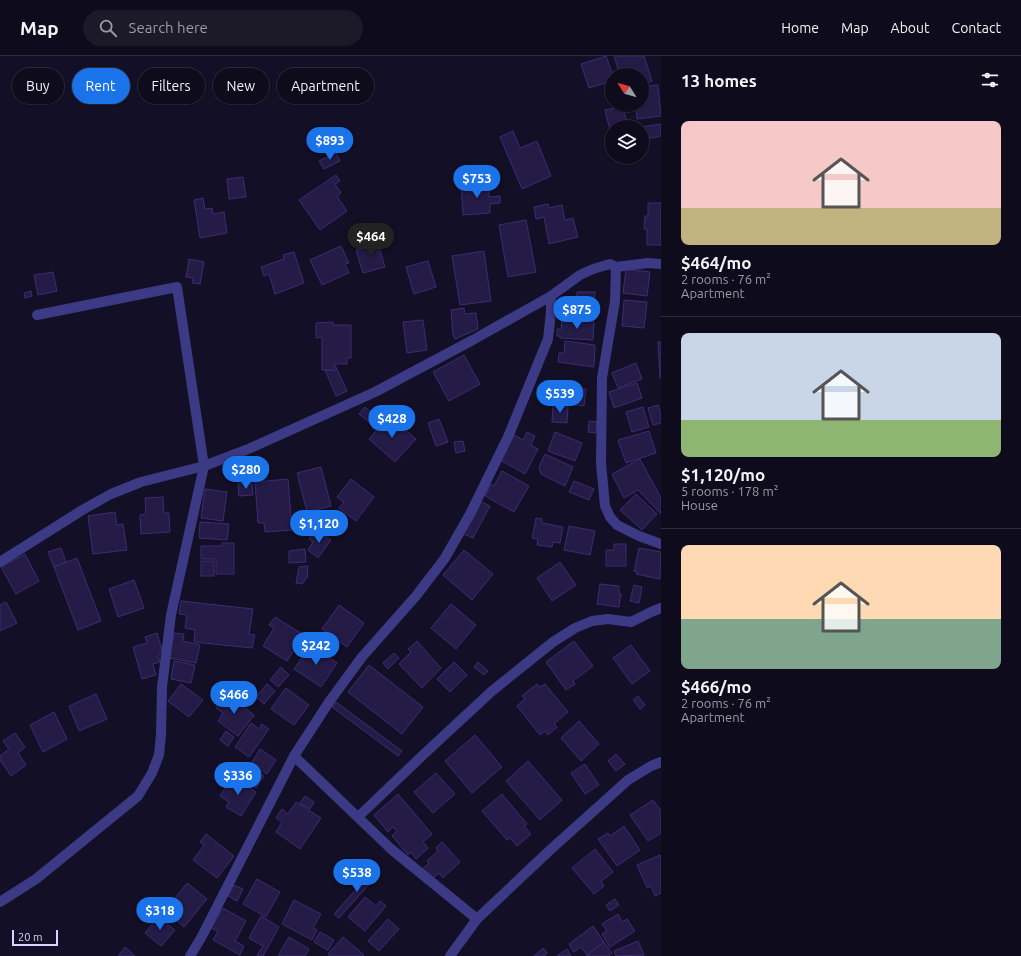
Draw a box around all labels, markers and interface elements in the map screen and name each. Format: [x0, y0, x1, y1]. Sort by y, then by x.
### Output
search box [83, 10, 363, 46]
text: Map [20, 17, 59, 39]
icon: search [97, 17, 119, 39]
text: Search here [129, 19, 208, 36]
text: Home [781, 20, 819, 36]
text: Map [841, 20, 869, 36]
text: About [891, 20, 930, 36]
text: Contact [952, 20, 1001, 36]
chip: Buy [12, 68, 64, 104]
chip: Rent [72, 68, 130, 104]
chip: Filters [138, 68, 205, 104]
chip: New [213, 68, 269, 104]
chip: Apartment [277, 68, 374, 104]
north arrow [605, 68, 649, 112]
map controls [605, 68, 649, 164]
icon: filters [979, 69, 1001, 91]
text: 13 homes [681, 71, 757, 90]
button: layers [605, 120, 649, 164]
pin: $893 [306, 127, 354, 161]
text: $893 [315, 133, 345, 147]
icon: home [805, 147, 877, 219]
pin: $753 [453, 165, 501, 199]
text: $753 [462, 171, 492, 185]
pin: $464 [347, 223, 395, 257]
text: $464 [356, 229, 386, 243]
text: $464/mo [681, 253, 751, 272]
text: 2 rooms · 76 m² [681, 272, 771, 286]
text: Apartment [681, 286, 745, 300]
pin: $875 [553, 296, 601, 330]
text: $875 [562, 302, 592, 316]
icon: home [805, 359, 877, 431]
pin: $539 [536, 380, 584, 414]
text: $539 [545, 386, 575, 400]
pin: $428 [368, 405, 416, 439]
text: $428 [377, 411, 407, 425]
pin: $280 [222, 456, 270, 490]
text: $280 [231, 462, 261, 476]
text: $1,120/mo [681, 465, 765, 484]
text: 5 rooms · 178 m² [681, 484, 778, 498]
text: House [681, 498, 718, 512]
pin: $1,120 [286, 510, 352, 544]
text: $1,120 [299, 516, 339, 530]
icon: home [805, 571, 877, 643]
pin: $242 [292, 632, 340, 666]
text: $242 [301, 638, 331, 652]
text: $466/mo [681, 677, 751, 696]
pin: $466 [210, 681, 258, 715]
text: $466 [219, 687, 249, 701]
text: 2 rooms · 76 m² [681, 696, 771, 710]
text: Apartment [681, 710, 745, 724]
pin: $336 [214, 762, 262, 796]
text: $336 [223, 768, 253, 782]
pin: $538 [333, 859, 381, 893]
text: $538 [342, 865, 372, 879]
pin: $318 [136, 897, 184, 931]
text: $318 [145, 903, 175, 917]
scale bar [12, 928, 58, 947]
text: 20 m [18, 931, 42, 943]

